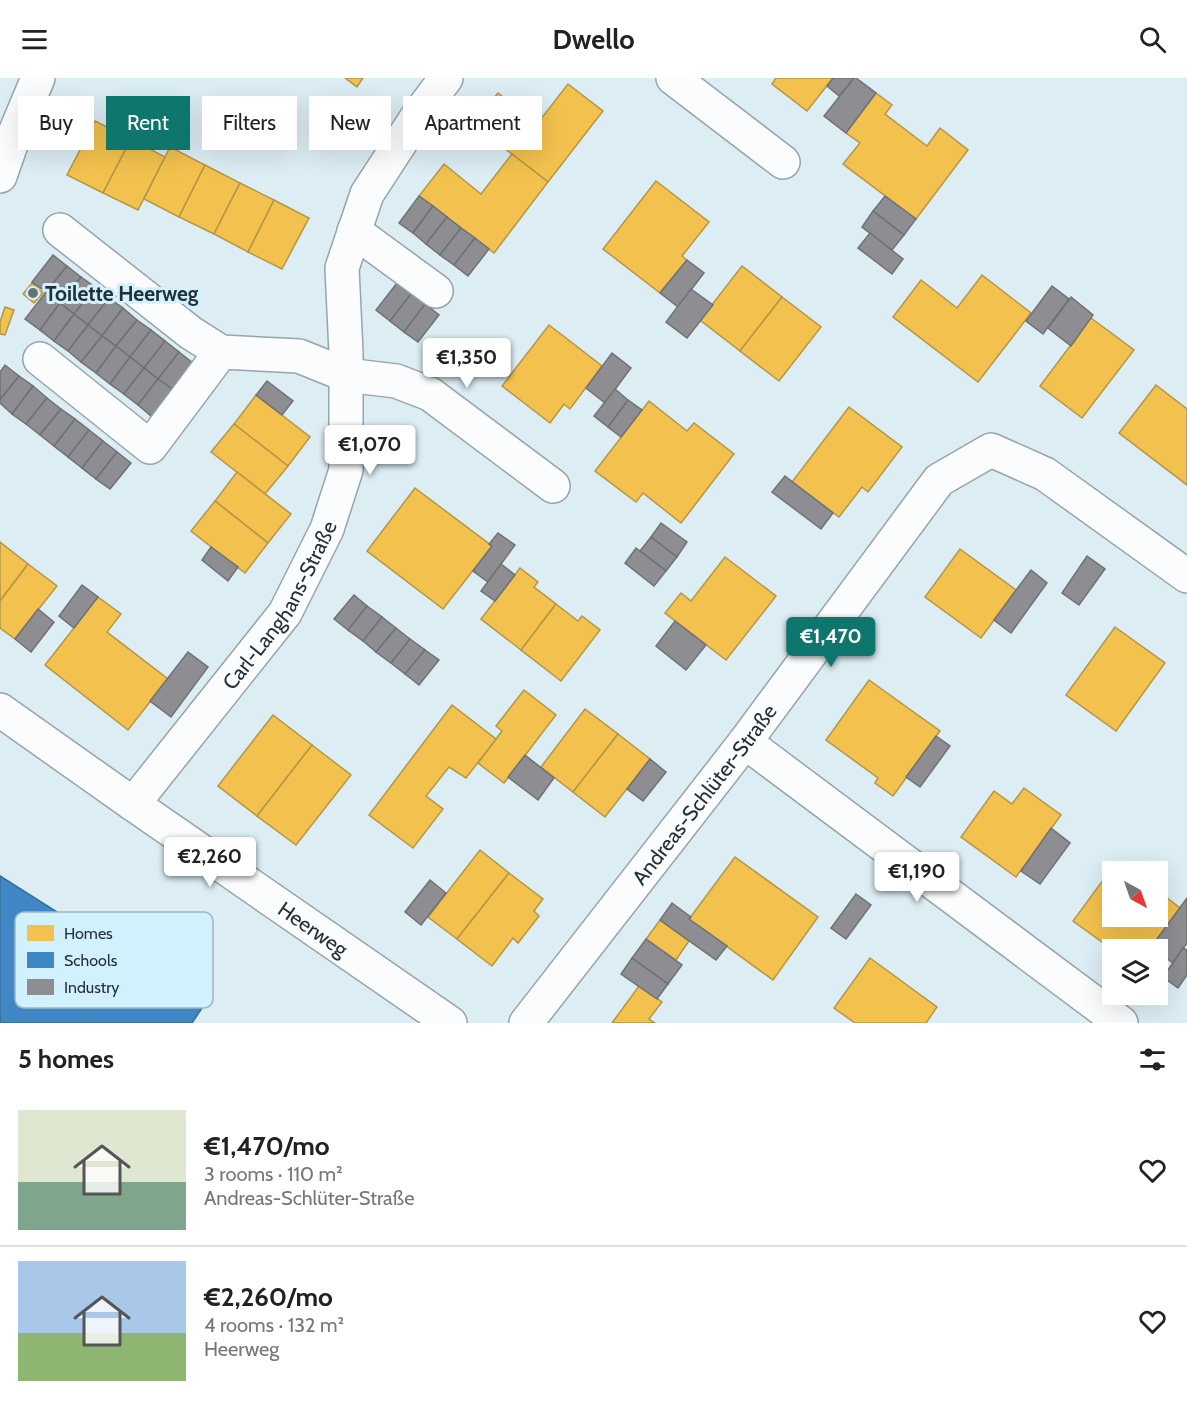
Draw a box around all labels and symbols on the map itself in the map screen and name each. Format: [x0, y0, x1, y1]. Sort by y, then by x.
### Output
place label: Toilette Heerweg [45, 281, 199, 306]
marker: Toilette Heerweg [26, 286, 40, 300]
pin: €1,350 [418, 338, 516, 389]
pin: €1,070 [321, 425, 419, 476]
street label: Carl-Langhans-Straße [217, 518, 341, 694]
pin: €1,470 [782, 617, 880, 668]
street label: Andreas-Schlüter-Straße [626, 699, 782, 889]
pin: €2,260 [161, 837, 259, 888]
pin: €1,190 [868, 852, 966, 903]
north arrow [1102, 861, 1168, 927]
street label: Heerweg [274, 896, 353, 962]
legend [15, 912, 213, 1008]
text: Homes [64, 924, 113, 943]
text: Schools [64, 951, 118, 970]
text: Industry [64, 978, 119, 997]

